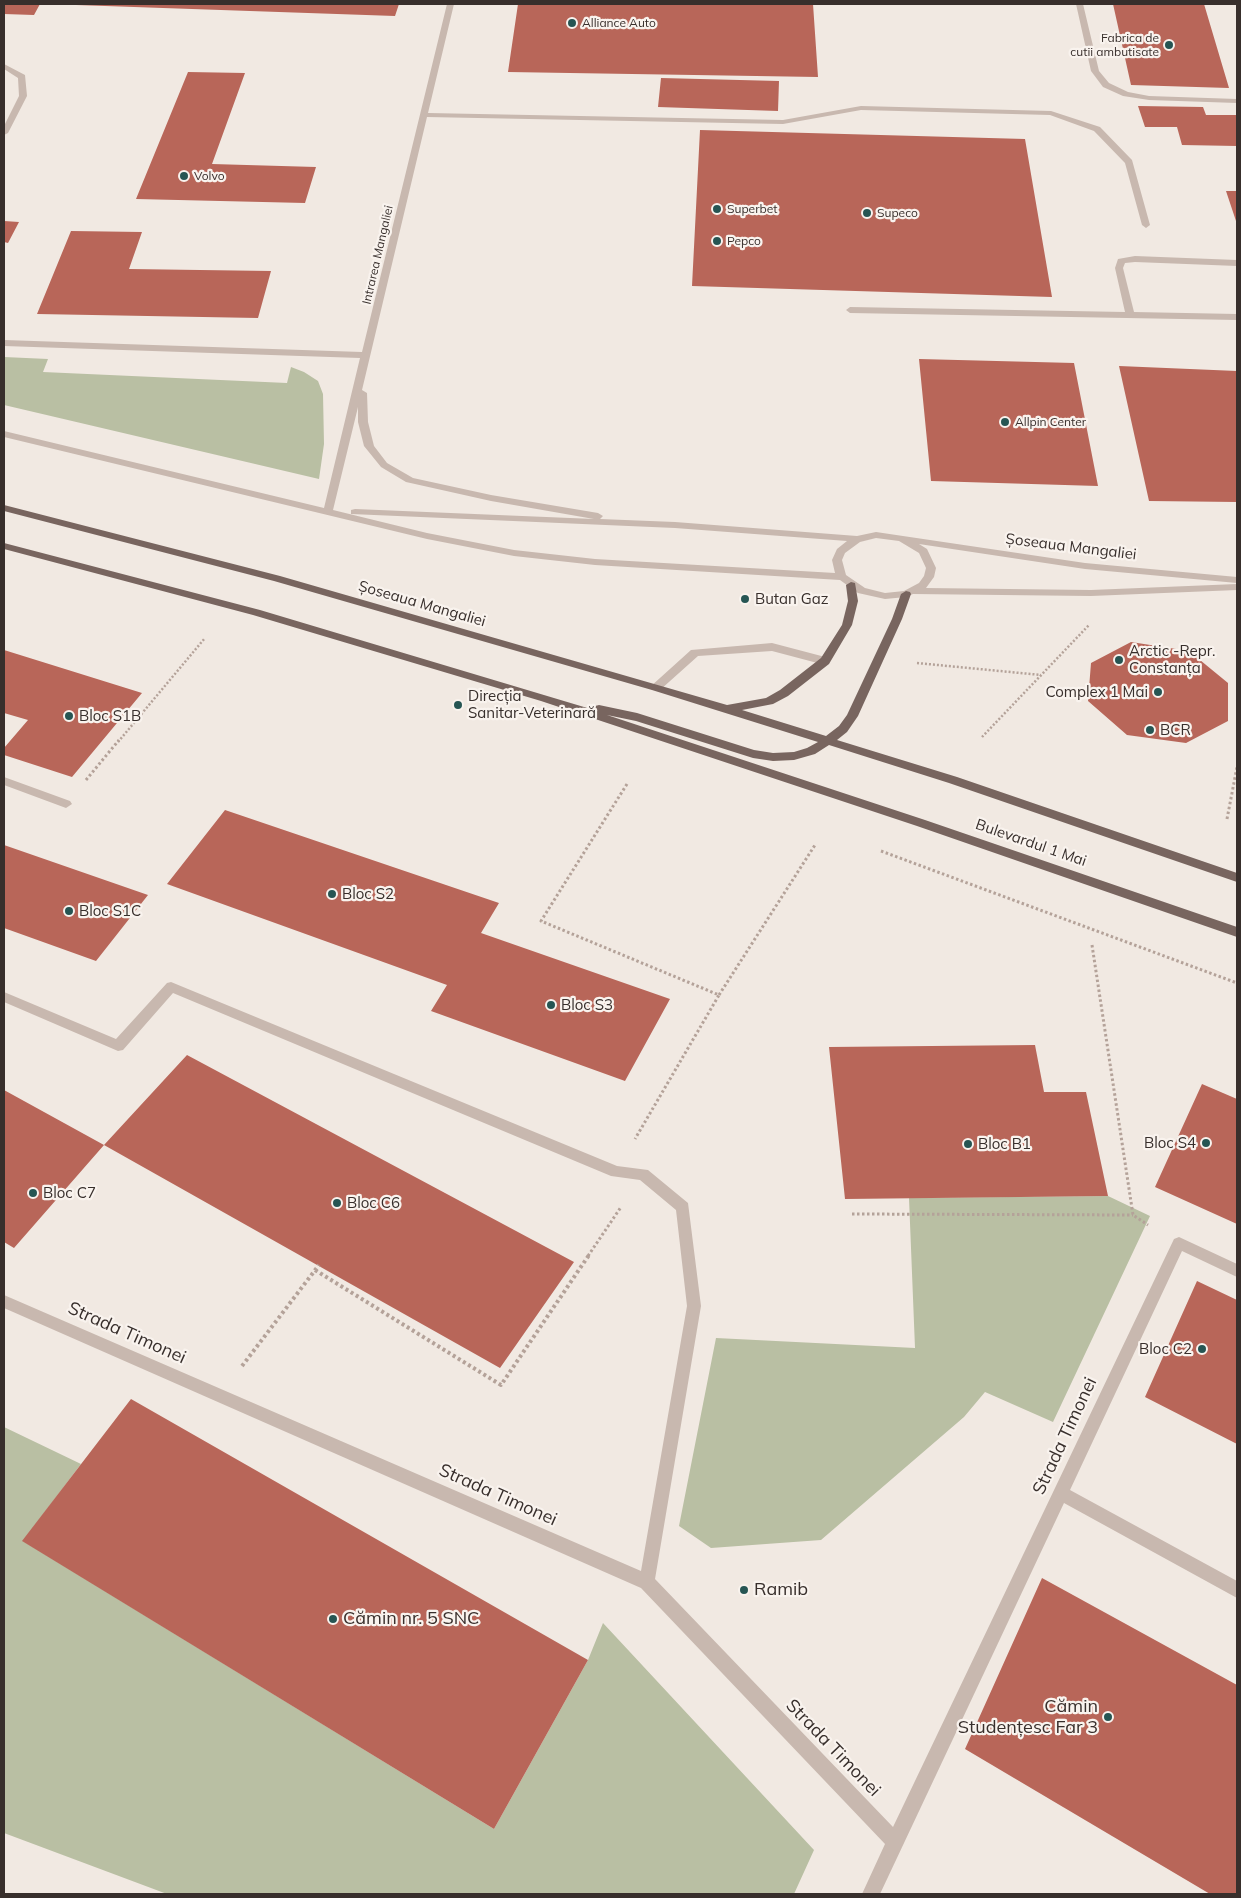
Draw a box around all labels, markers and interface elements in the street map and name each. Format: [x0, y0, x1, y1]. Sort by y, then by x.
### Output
place label: Alliance Auto [582, 16, 656, 30]
marker: Alliance Auto [566, 17, 578, 29]
place label: Fabrica de cutii ambutisate [1070, 31, 1159, 59]
marker: Fabrica de cutii ambutisate [1163, 39, 1175, 51]
place label: Volvo [194, 169, 225, 183]
marker: Volvo [178, 170, 190, 182]
place label: Superbet [727, 202, 777, 216]
marker: Superbet [711, 203, 723, 215]
street label: Intrarea Mangaliei [360, 204, 396, 306]
place label: Supeco [877, 206, 918, 220]
marker: Supeco [861, 207, 873, 219]
place label: Pepco [727, 234, 761, 248]
marker: Pepco [711, 235, 723, 247]
place label: Allpin Center [1015, 415, 1086, 429]
marker: Allpin Center [999, 416, 1011, 428]
street label: Șoseaua Mangaliei [1005, 530, 1137, 564]
street label: Șoseaua Mangaliei [356, 577, 488, 631]
place label: Butan Gaz [755, 590, 829, 608]
marker: Butan Gaz [739, 593, 751, 605]
place label: Arctic -Repr. Constanța [1129, 642, 1215, 677]
marker: Arctic -Repr. Constanța [1113, 654, 1125, 666]
place label: Complex 1 Mai [1046, 683, 1148, 701]
marker: Complex 1 Mai [1152, 686, 1164, 698]
place label: Direcția Sanitar-Veterinară [468, 687, 596, 722]
marker: Direcția Sanitar-Veterinară [452, 699, 464, 711]
place label: Bloc S1B [79, 707, 141, 725]
marker: Bloc S1B [63, 710, 75, 722]
place label: BCR [1160, 721, 1191, 739]
marker: BCR [1144, 724, 1156, 736]
street label: Bulevardul 1 Mai [973, 816, 1089, 870]
place label: Bloc S2 [342, 885, 394, 903]
marker: Bloc S2 [326, 888, 338, 900]
place label: Bloc S1C [79, 902, 141, 920]
marker: Bloc S1C [63, 905, 75, 917]
place label: Bloc S3 [561, 996, 613, 1014]
marker: Bloc S3 [545, 999, 557, 1011]
place label: Bloc S4 [1144, 1134, 1196, 1152]
place label: Bloc B1 [978, 1135, 1031, 1153]
marker: Bloc S4 [1200, 1137, 1212, 1149]
marker: Bloc B1 [962, 1138, 974, 1150]
place label: Bloc C7 [43, 1184, 96, 1202]
marker: Bloc C7 [27, 1187, 39, 1199]
place label: Bloc C6 [347, 1194, 400, 1212]
marker: Bloc C6 [331, 1197, 343, 1209]
street label: Strada Timonei [65, 1297, 189, 1369]
place label: Bloc C2 [1139, 1340, 1192, 1358]
marker: Bloc C2 [1196, 1343, 1208, 1355]
street label: Strada Timonei [1028, 1374, 1102, 1498]
street label: Strada Timonei [436, 1459, 560, 1531]
place label: Ramib [754, 1579, 808, 1601]
marker: Ramib [738, 1584, 750, 1596]
place label: Cămin nr. 5 SNC [343, 1608, 479, 1630]
marker: Cămin nr. 5 SNC [327, 1613, 339, 1625]
street label: Strada Timonei [781, 1695, 885, 1801]
place label: Cămin Studențesc Far 3 [958, 1696, 1098, 1738]
marker: Cămin Studențesc Far 3 [1102, 1711, 1114, 1723]

